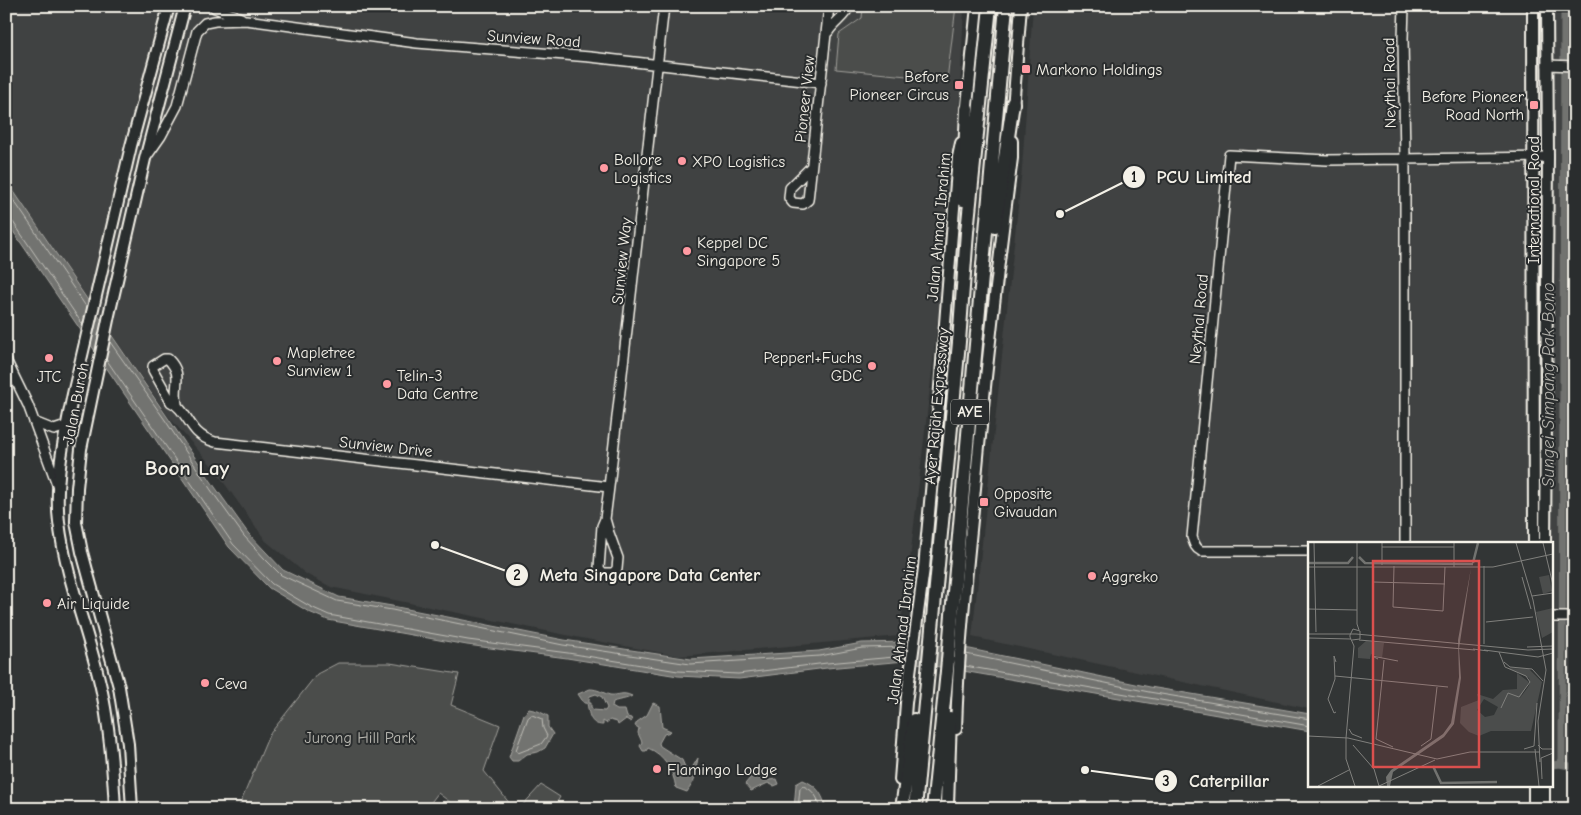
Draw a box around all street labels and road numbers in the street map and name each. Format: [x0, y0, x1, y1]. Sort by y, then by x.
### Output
street label: Sunview Road [487, 27, 581, 51]
street label: Neythai Road [1380, 38, 1400, 128]
street label: Pioneer View [791, 54, 819, 144]
street label: International Road [1525, 136, 1543, 264]
street label: Jalan Ahmad Ibrahim [924, 152, 954, 302]
street label: Sunview Way [608, 216, 636, 305]
street label: Neythal Road [1186, 273, 1212, 365]
street label: Ayer Rajah Expressway [921, 326, 953, 485]
street label: Jalan Buroh [59, 361, 93, 446]
road number: AYE [951, 400, 989, 424]
street label: Sunview Drive [338, 433, 433, 461]
street label: Jalan Ahmad Ibrahim [884, 555, 920, 705]

